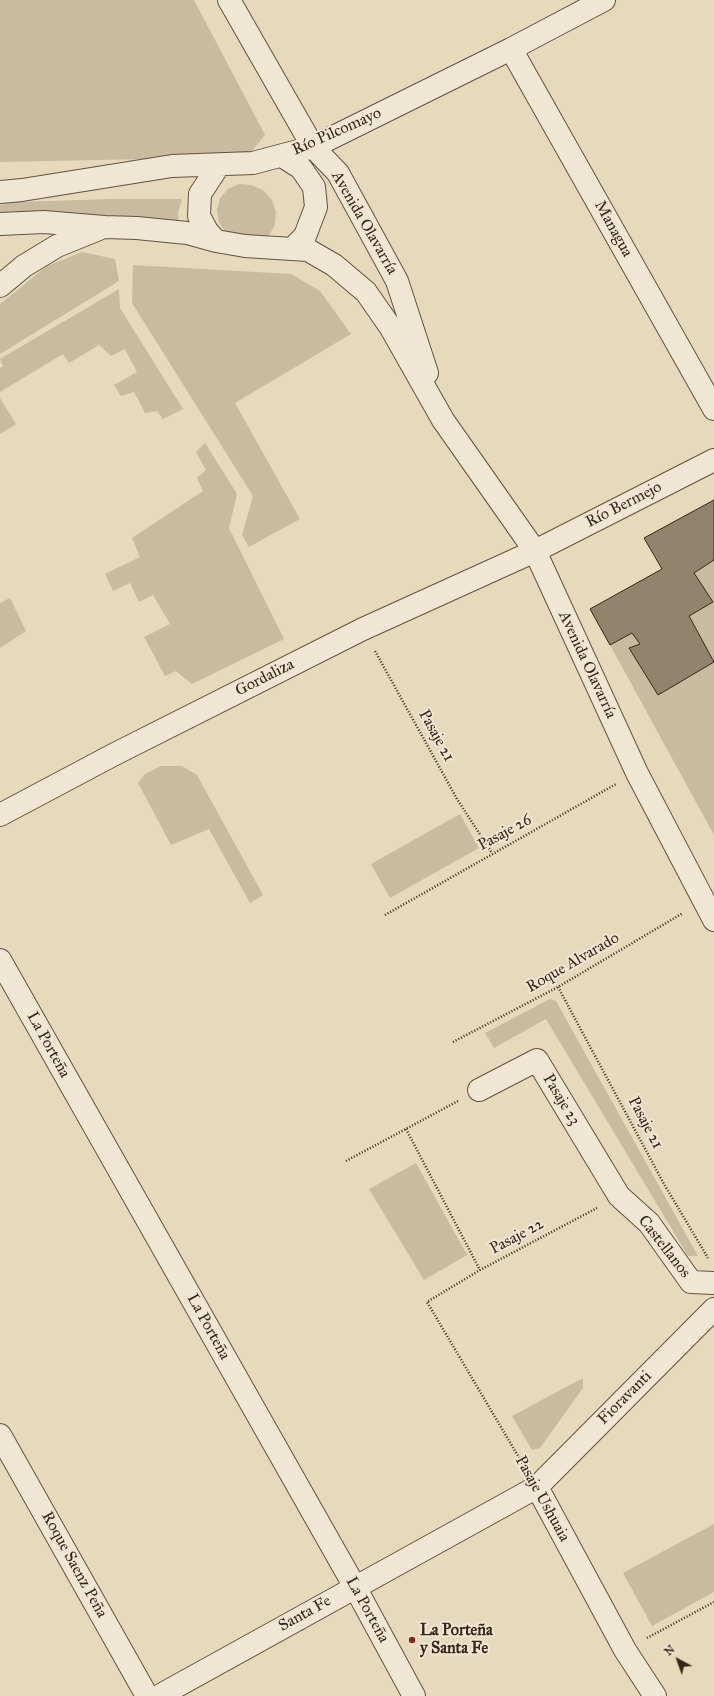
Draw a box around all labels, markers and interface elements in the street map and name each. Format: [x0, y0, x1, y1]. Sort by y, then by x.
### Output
street label: Río Pilcomayo [289, 104, 385, 160]
street label: Avenida Olavarría [327, 168, 401, 278]
street label: Managua [590, 197, 636, 261]
street label: Río Bermejo [583, 478, 665, 532]
street label: Avenida Olavarría [554, 608, 620, 722]
street label: Gordaliza [232, 655, 298, 701]
street label: Pasaje 21 [414, 707, 458, 765]
street label: Pasaje 26 [475, 810, 535, 856]
street label: Roque Alvarado [523, 929, 623, 997]
street label: La Porteña [22, 1009, 74, 1081]
street label: Pasaje 23 [538, 1071, 584, 1129]
street label: Pasaje 21 [623, 1094, 667, 1152]
street label: Castellanos [634, 1212, 694, 1282]
street label: Pasaje 22 [487, 1215, 547, 1259]
street label: La Porteña [182, 1291, 234, 1363]
street label: Fioravanti [594, 1367, 656, 1429]
street label: Pasaje Ushuaia [510, 1453, 574, 1545]
street label: Roque Saenz Peña [37, 1508, 111, 1622]
street label: La Porteña [341, 1574, 393, 1646]
street label: Santa Fe [275, 1592, 335, 1636]
place label: La Porteña y Santa Fe [420, 1621, 493, 1659]
marker: La Porteña y Santa Fe [407, 1635, 417, 1645]
north arrow [658, 1640, 698, 1680]
text: N [662, 1643, 678, 1659]

